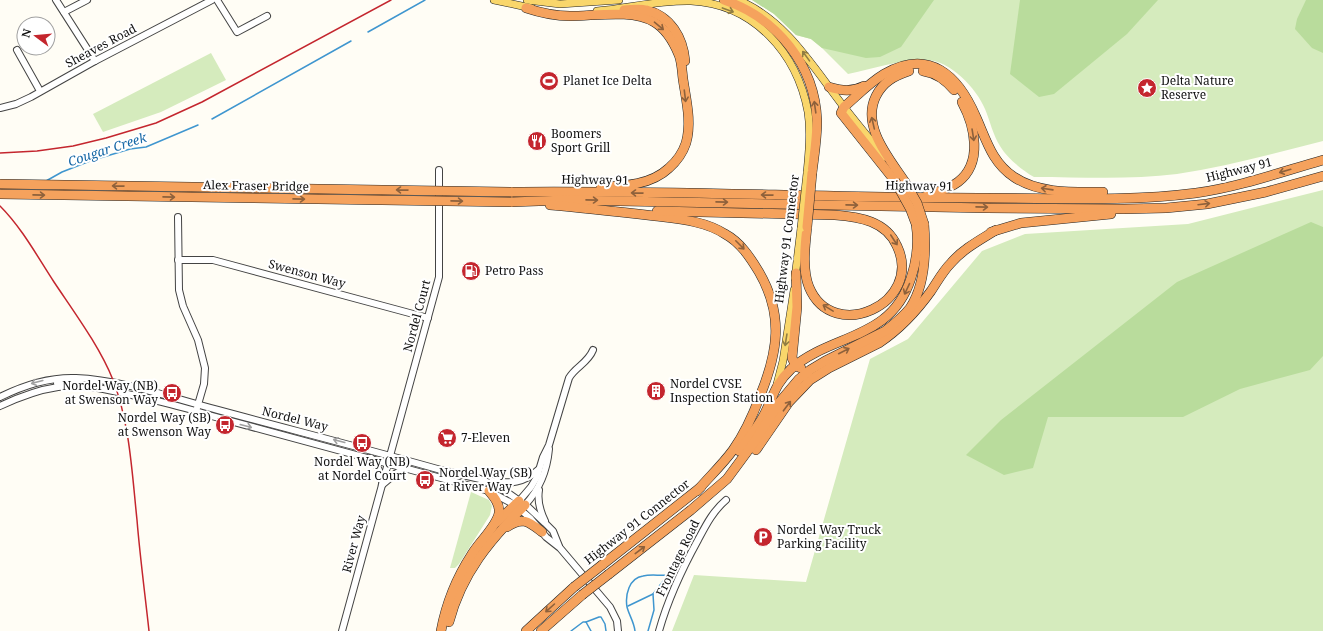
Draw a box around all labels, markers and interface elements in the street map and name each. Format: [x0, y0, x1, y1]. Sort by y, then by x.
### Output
one-way arrow [722, 6, 734, 14]
north arrow [16, 16, 56, 56]
street label: Sheaves Road [62, 19, 140, 71]
one-way arrow [653, 22, 664, 31]
text: N [18, 27, 34, 39]
one-way arrow [802, 51, 810, 62]
sports icon: Planet Ice Delta [538, 70, 560, 92]
place label: Planet Ice Delta [563, 72, 652, 89]
place label: Delta Nature Reserve [1161, 72, 1234, 103]
place icon: Delta Nature Reserve [1136, 77, 1158, 99]
one-way arrow [681, 89, 689, 102]
one-way arrow [811, 100, 819, 113]
one-way arrow [868, 117, 876, 130]
place label: Boomers Sport Grill [551, 125, 611, 156]
water label: Cougar Creek [65, 128, 149, 170]
one-way arrow [969, 128, 977, 141]
restaurant icon: Boomers Sport Grill [526, 130, 548, 152]
street label: Highway 91 [1204, 153, 1274, 186]
one-way arrow [1279, 168, 1292, 175]
street label: Highway 91 [561, 170, 629, 189]
street label: Highway 91 Connector [770, 173, 803, 304]
street label: Alex Fraser Bridge [203, 176, 309, 195]
street label: Highway 91 [885, 176, 953, 195]
one-way arrow [112, 182, 125, 190]
one-way arrow [1041, 185, 1054, 193]
one-way arrow [396, 186, 409, 194]
one-way arrow [631, 189, 644, 197]
one-way arrow [32, 191, 45, 199]
one-way arrow [761, 191, 774, 199]
one-way arrow [162, 193, 175, 201]
one-way arrow [292, 195, 305, 203]
one-way arrow [585, 196, 598, 204]
one-way arrow [450, 197, 463, 205]
one-way arrow [715, 198, 728, 206]
one-way arrow [1197, 200, 1210, 208]
one-way arrow [845, 201, 858, 209]
one-way arrow [975, 204, 988, 211]
one-way arrow [890, 235, 898, 246]
one-way arrow [734, 240, 744, 250]
street label: Swenson Way [267, 255, 348, 292]
fuel station icon: Petro Pass [460, 260, 482, 282]
place label: Petro Pass [485, 262, 543, 279]
street label: Nordel Court [399, 278, 434, 354]
one-way arrow [903, 283, 910, 295]
one-way arrow [823, 304, 834, 312]
one-way arrow [782, 333, 790, 346]
one-way arrow [837, 347, 849, 355]
place label: Nordel CVSE Inspection Station [670, 375, 774, 406]
place label: Nordel Way (NB) at Swenson Way [62, 377, 158, 408]
one-way arrow [31, 379, 44, 386]
building icon: Nordel CVSE Inspection Station [645, 380, 667, 402]
bus stop icon: Nordel Way (NB) at Swenson Way [161, 382, 183, 404]
one-way arrow [783, 401, 791, 412]
street label: Nordel Way [260, 402, 330, 435]
place label: Nordel Way (SB) at Swenson Way [118, 409, 211, 440]
bus stop icon: Nordel Way (SB) at Swenson Way [214, 414, 236, 436]
one-way arrow [240, 423, 253, 430]
supermarket icon: 7-Eleven [436, 427, 458, 449]
place label: 7-Eleven [461, 429, 510, 446]
bus stop icon: Nordel Way (NB) at Nordel Court [351, 432, 373, 454]
one-way arrow [333, 437, 346, 445]
place label: Nordel Way (NB) at Nordel Court [314, 453, 410, 484]
place label: Nordel Way (SB) at River Way [439, 464, 532, 495]
bus stop icon: Nordel Way (SB) at River Way [414, 469, 436, 491]
street label: Highway 91 Connector [580, 475, 693, 568]
street label: River Way [338, 513, 369, 575]
street label: Frontage Road [652, 516, 704, 599]
place label: Nordel Way Truck Parking Facility [777, 521, 882, 552]
parking icon: Nordel Way Truck Parking Facility [752, 526, 774, 548]
one-way arrow [634, 545, 645, 554]
one-way arrow [544, 604, 555, 613]

